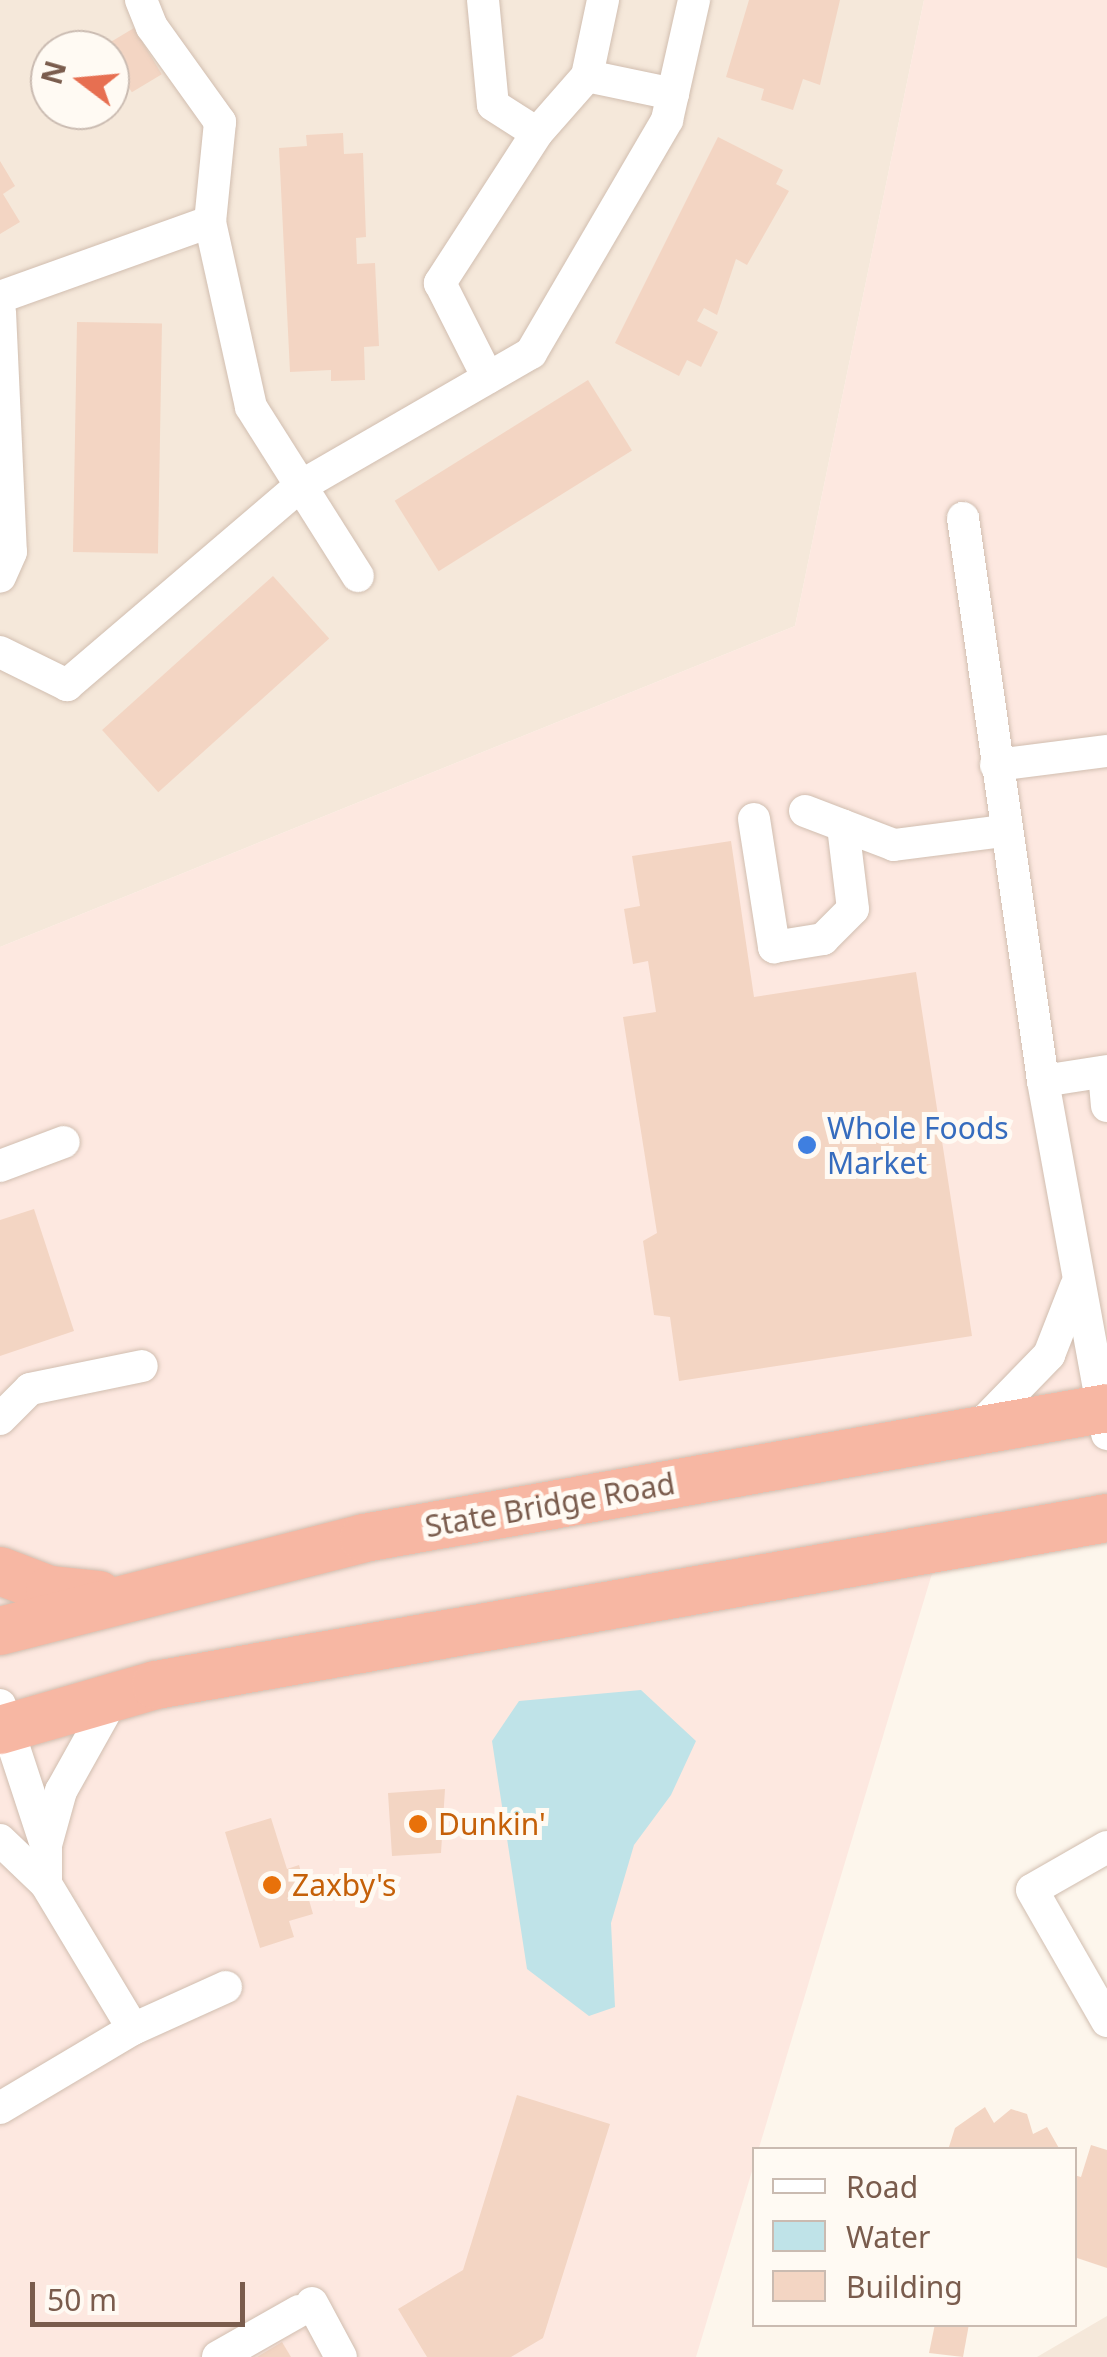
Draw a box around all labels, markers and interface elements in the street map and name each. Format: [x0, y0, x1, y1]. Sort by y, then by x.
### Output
north arrow [30, 30, 130, 130]
text: N [32, 56, 74, 88]
place label: Whole Foods Market [827, 1110, 1009, 1180]
marker: Whole Foods Market [796, 1134, 818, 1156]
street label: State Bridge Road [422, 1465, 678, 1545]
place label: Dunkin' [438, 1806, 546, 1842]
marker: Dunkin' [407, 1813, 429, 1835]
place label: Zaxby's [292, 1867, 396, 1903]
marker: Zaxby's [261, 1874, 283, 1896]
legend [752, 2147, 1077, 2327]
text: Road [846, 2166, 918, 2207]
text: Water [846, 2216, 930, 2257]
scale bar [35, 2262, 250, 2324]
text: Building [846, 2266, 963, 2307]
text: 50 m [47, 2279, 117, 2320]

